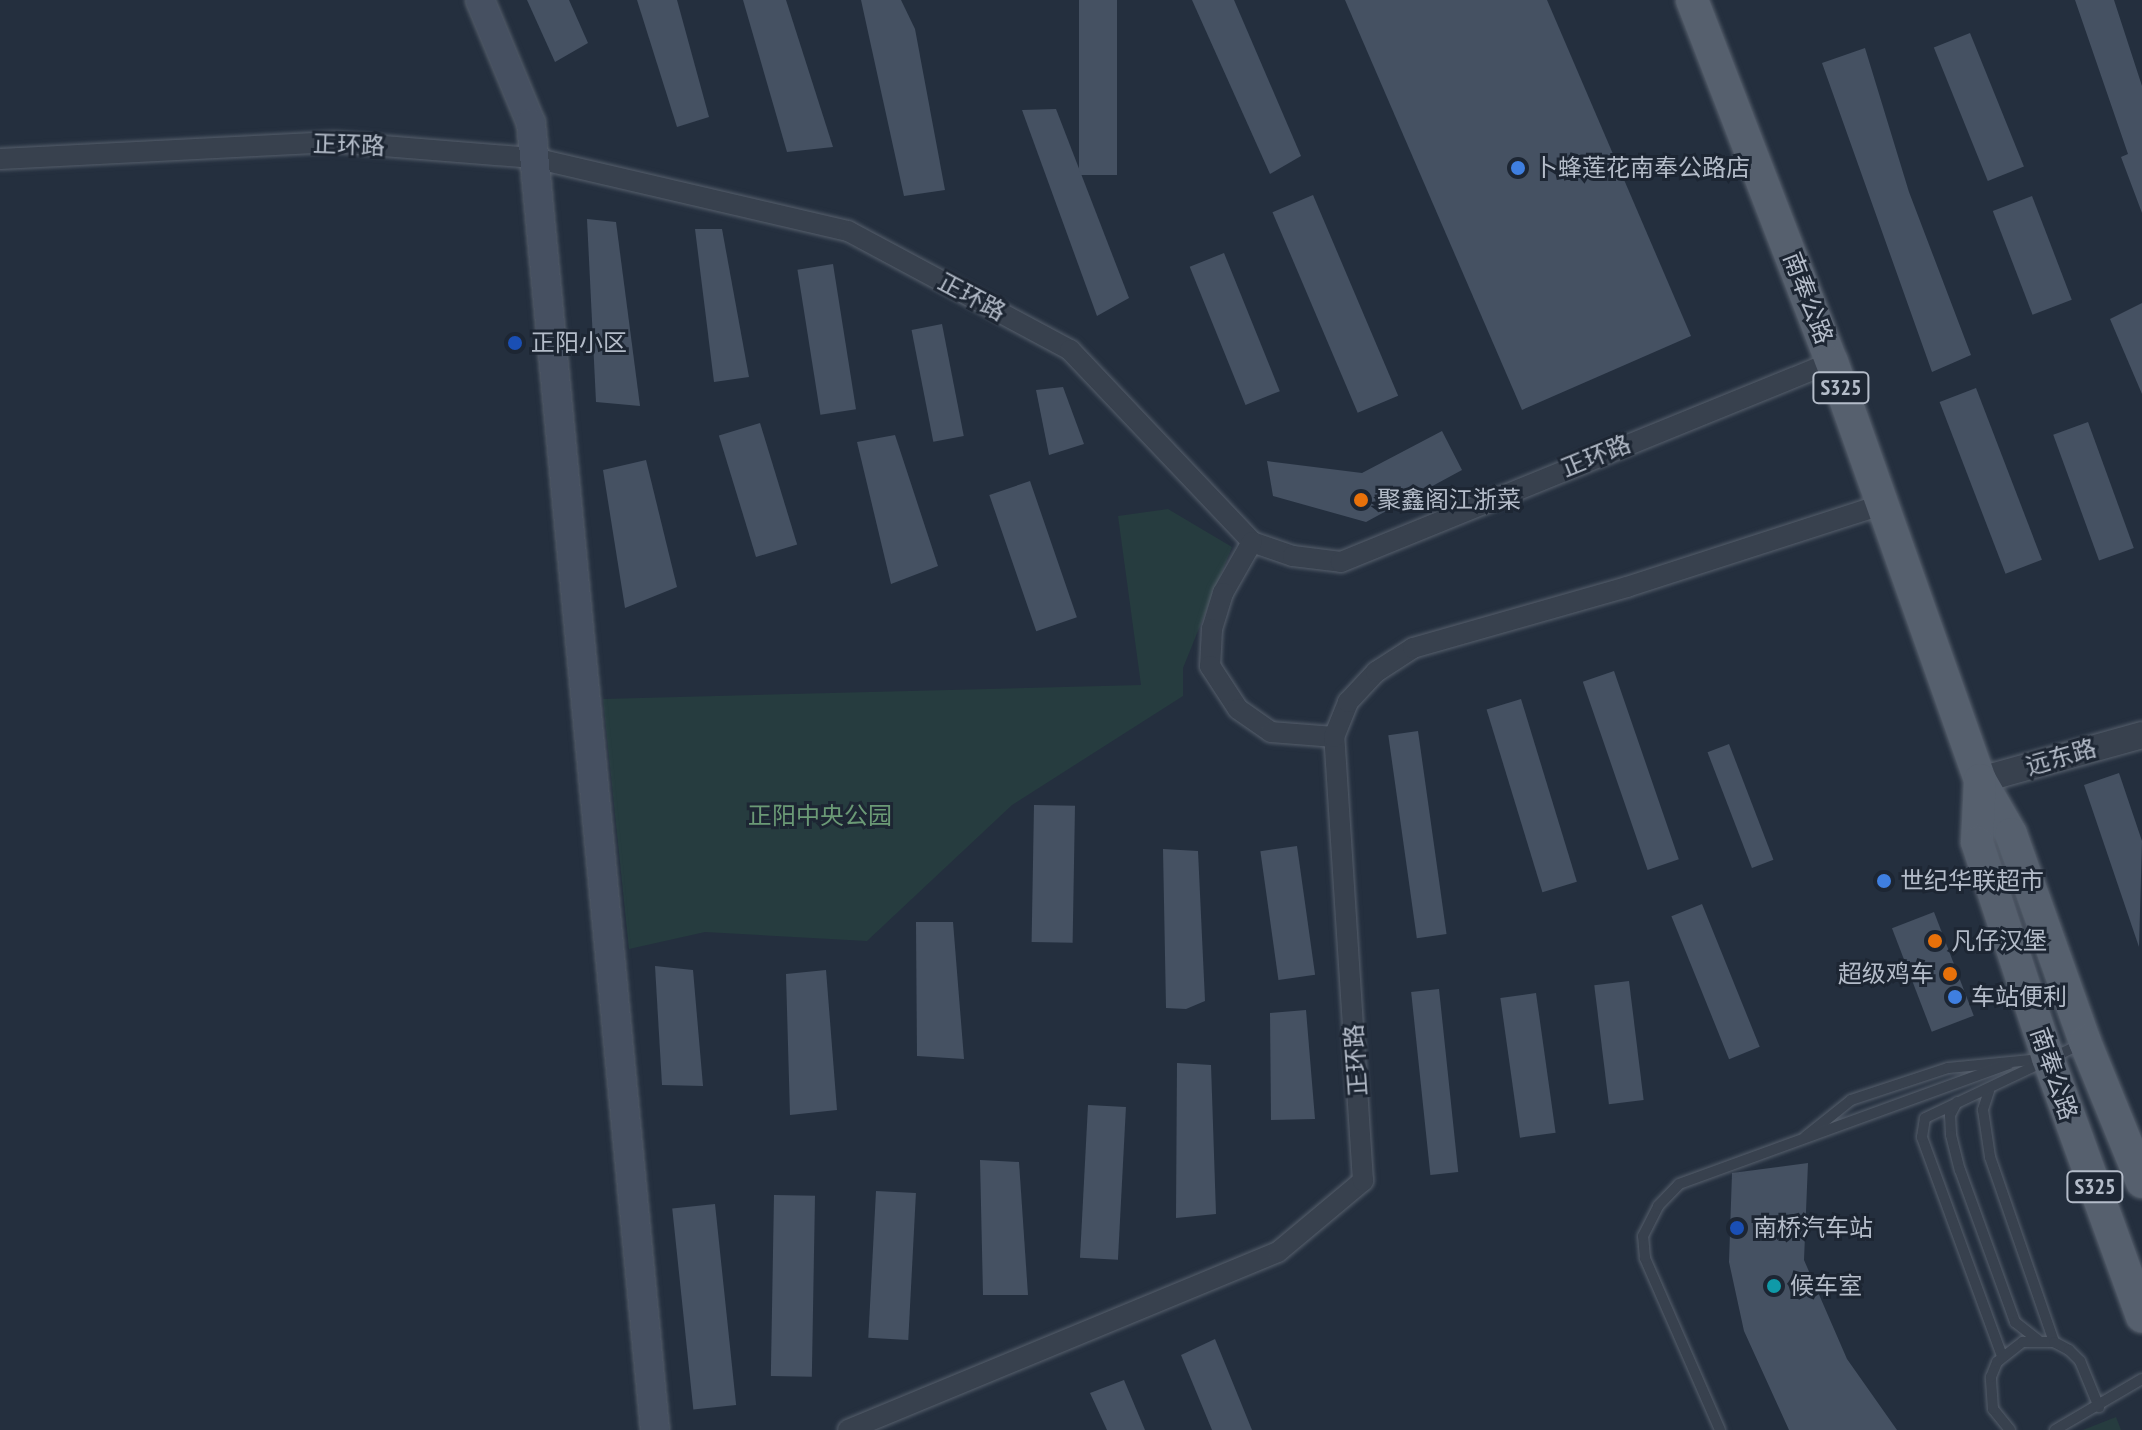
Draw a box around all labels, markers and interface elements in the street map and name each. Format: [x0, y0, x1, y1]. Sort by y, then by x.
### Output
street label: 正环路 [313, 129, 385, 161]
place label: 卜蜂莲花南奉公路店 [1534, 154, 1750, 182]
marker: 卜蜂莲花南奉公路店 [1509, 159, 1527, 177]
street label: 南奉公路 [1777, 248, 1839, 348]
street label: 正环路 [933, 267, 1011, 327]
place label: 正阳小区 [531, 329, 627, 357]
marker: 正阳小区 [506, 334, 524, 352]
road number: S325 [1811, 370, 1871, 406]
street label: 正环路 [1557, 429, 1635, 483]
place label: 聚鑫阁江浙菜 [1377, 486, 1521, 514]
marker: 聚鑫阁江浙菜 [1352, 491, 1370, 509]
street label: 远东路 [2022, 733, 2100, 781]
park label: 正阳中央公园 [748, 802, 892, 830]
place label: 世纪华联超市 [1900, 867, 2044, 895]
marker: 世纪华联超市 [1875, 872, 1893, 890]
place label: 凡仔汉堡 [1951, 927, 2047, 955]
marker: 凡仔汉堡 [1926, 932, 1944, 950]
place label: 超级鸡车 [1838, 960, 1934, 988]
marker: 超级鸡车 [1941, 965, 1959, 983]
place label: 车站便利 [1971, 983, 2067, 1011]
marker: 车站便利 [1946, 988, 1964, 1006]
street label: 正环路 [1339, 1023, 1373, 1097]
street label: 南奉公路 [2025, 1024, 2083, 1124]
road number: S325 [2065, 1169, 2125, 1205]
place label: 南桥汽车站 [1753, 1214, 1873, 1242]
marker: 南桥汽车站 [1728, 1219, 1746, 1237]
place label: 候车室 [1790, 1272, 1862, 1300]
marker: 候车室 [1765, 1277, 1783, 1295]

